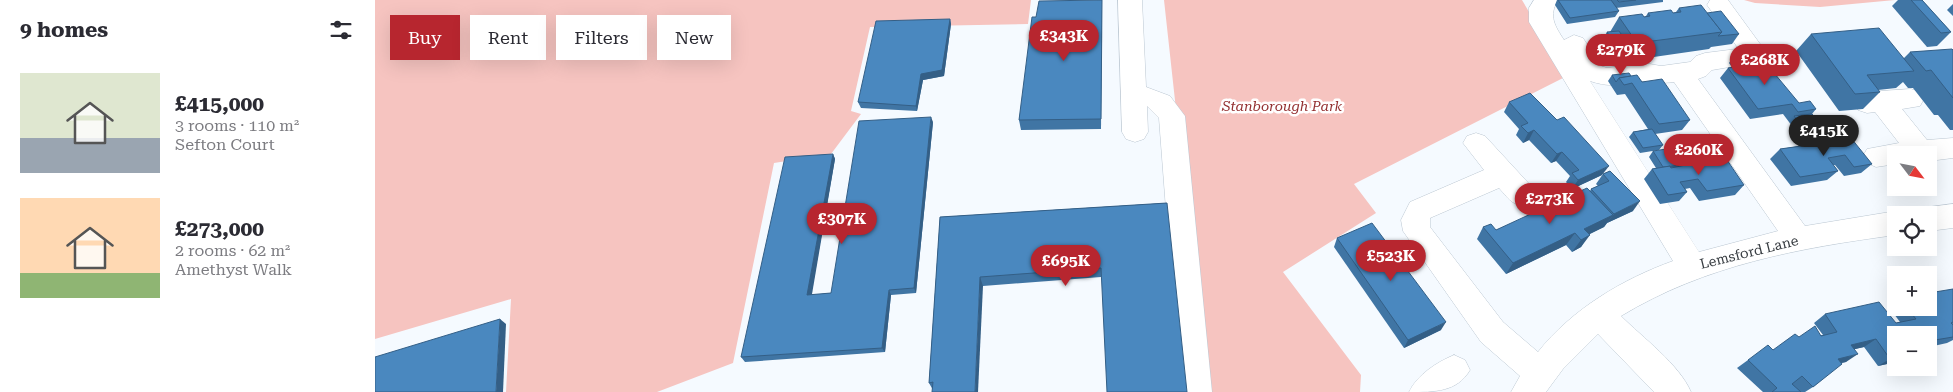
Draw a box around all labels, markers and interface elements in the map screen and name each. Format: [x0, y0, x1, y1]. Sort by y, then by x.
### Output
chip: Buy [390, 15, 460, 60]
chip: Rent [470, 15, 546, 60]
chip: Filters [556, 15, 647, 60]
chip: New [657, 15, 731, 60]
icon: filters [327, 16, 355, 44]
text: 9 homes [20, 18, 108, 42]
pin: £343K [1029, 20, 1099, 62]
text: £343K [1040, 26, 1088, 45]
pin: £279K [1586, 34, 1656, 76]
text: £279K [1597, 40, 1645, 59]
pin: £268K [1730, 44, 1800, 86]
text: £268K [1741, 50, 1789, 69]
text: £415,000 [175, 92, 264, 116]
icon: home [60, 93, 120, 153]
park label: Stanborough Park [1221, 98, 1343, 114]
pin: £415K [1789, 114, 1859, 157]
text: 3 rooms · 110 m² [175, 116, 299, 135]
text: £415K [1800, 121, 1848, 140]
pin: £260K [1664, 134, 1734, 176]
text: Sefton Court [175, 135, 275, 154]
text: £260K [1675, 140, 1723, 159]
north arrow [1887, 146, 1937, 196]
map controls [1887, 146, 1937, 376]
pin: £273K [1515, 182, 1585, 225]
text: £273K [1526, 189, 1574, 208]
pin: £307K [807, 202, 877, 245]
button: locate [1887, 206, 1937, 256]
text: £307K [818, 209, 866, 228]
text: £273,000 [175, 217, 264, 241]
icon: home [60, 218, 120, 278]
street label: Lemsford Lane [1698, 232, 1800, 272]
pin: £523K [1356, 240, 1426, 282]
text: 2 rooms · 62 m² [175, 241, 290, 260]
pin: £695K [1031, 244, 1101, 287]
text: £523K [1367, 246, 1415, 265]
text: £695K [1042, 251, 1090, 270]
text: Amethyst Walk [175, 260, 292, 279]
button: + [1887, 266, 1937, 316]
button: − [1887, 326, 1937, 376]

